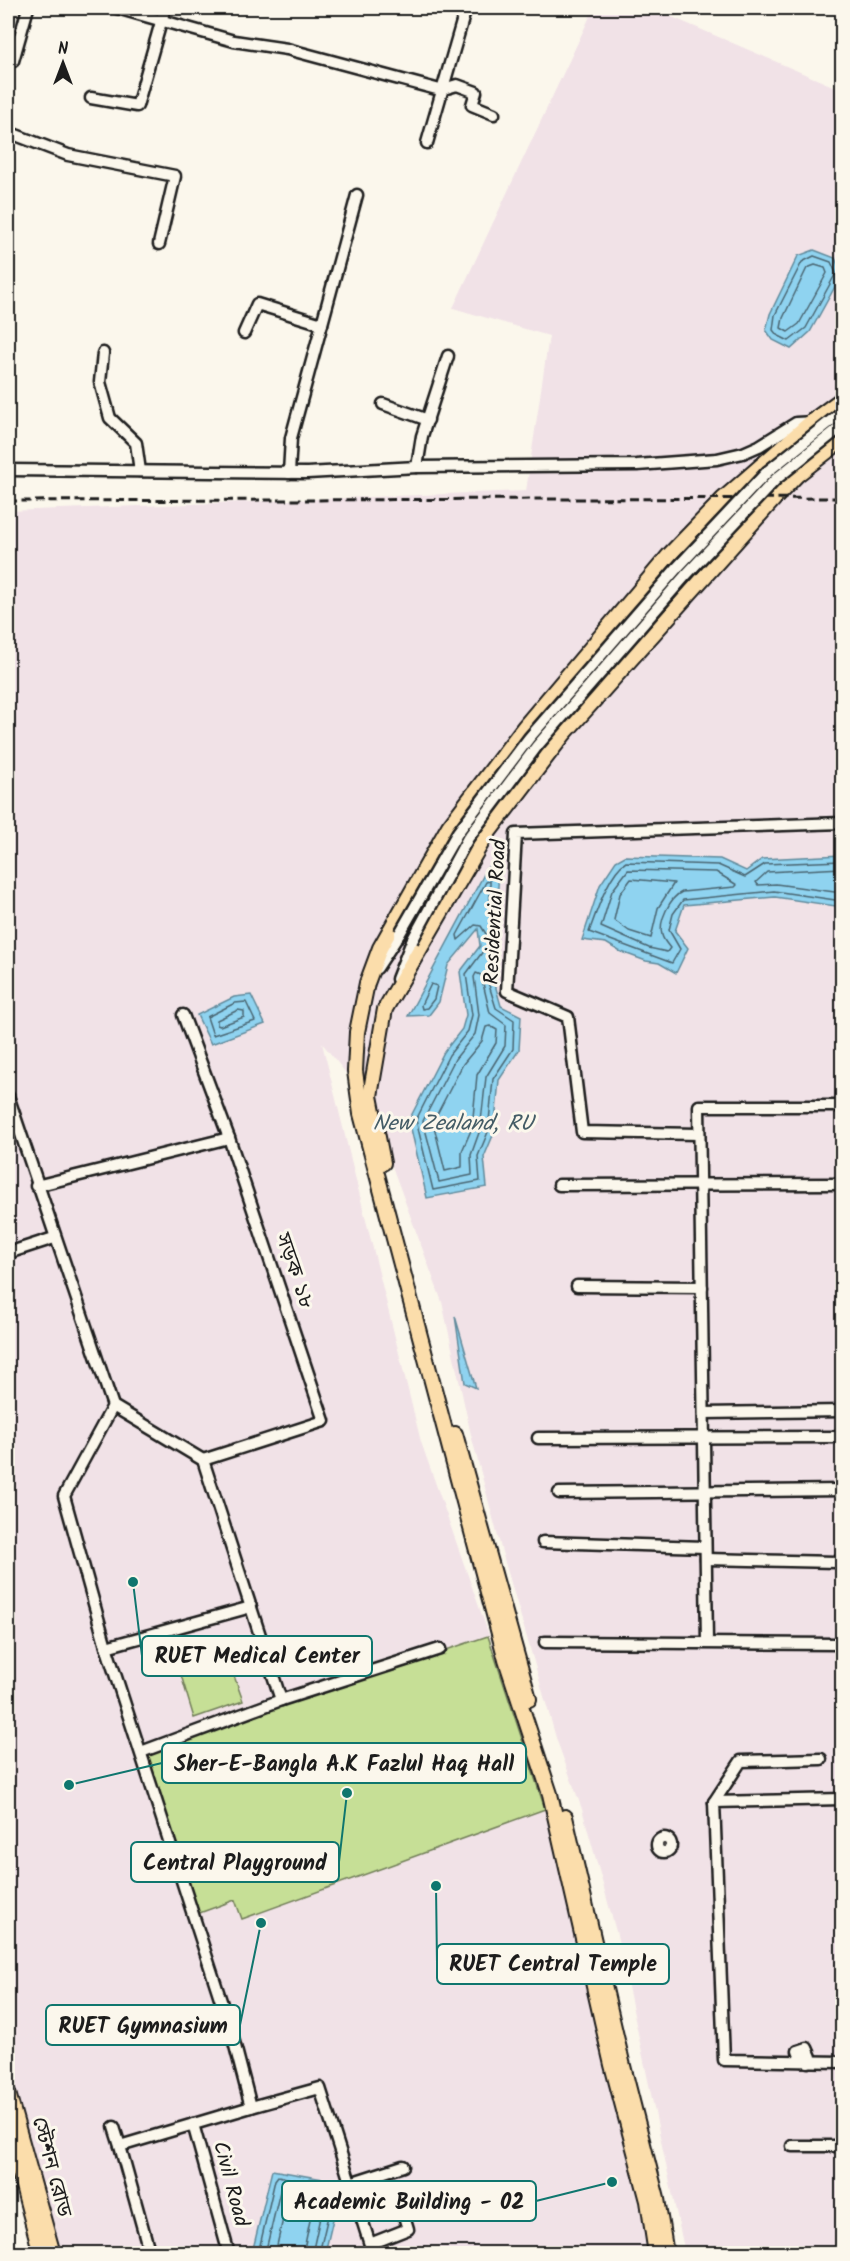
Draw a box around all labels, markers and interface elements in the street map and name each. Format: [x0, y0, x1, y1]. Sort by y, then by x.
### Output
north arrow [33, 33, 93, 93]
text: N [58, 37, 68, 62]
street label: Residential Road [476, 838, 516, 985]
water label: New Zealand, RU [373, 1107, 537, 1142]
street label: সড়ক ১৮ [265, 1228, 322, 1313]
callout: RUET Medical Center [142, 1636, 372, 1676]
text: RUET Medical Center [154, 1640, 361, 1675]
callout: Sher-E-Bangla A.K Fazlul Haq Hall [162, 1743, 526, 1783]
text: Sher-E-Bangla A.K Fazlul Haq Hall [174, 1748, 514, 1783]
callout: Central Playground [131, 1842, 339, 1882]
text: Central Playground [143, 1847, 328, 1882]
callout: RUET Central Temple [437, 1944, 669, 1984]
text: RUET Central Temple [449, 1948, 657, 1983]
callout: RUET Gymnasium [46, 2005, 240, 2045]
text: RUET Gymnasium [58, 2010, 228, 2045]
street label: স্টেশন রোড [22, 2113, 80, 2222]
street label: Civil Road [203, 2138, 257, 2231]
callout: Academic Building - 02 [282, 2181, 536, 2221]
text: Academic Building - 02 [294, 2186, 524, 2221]

